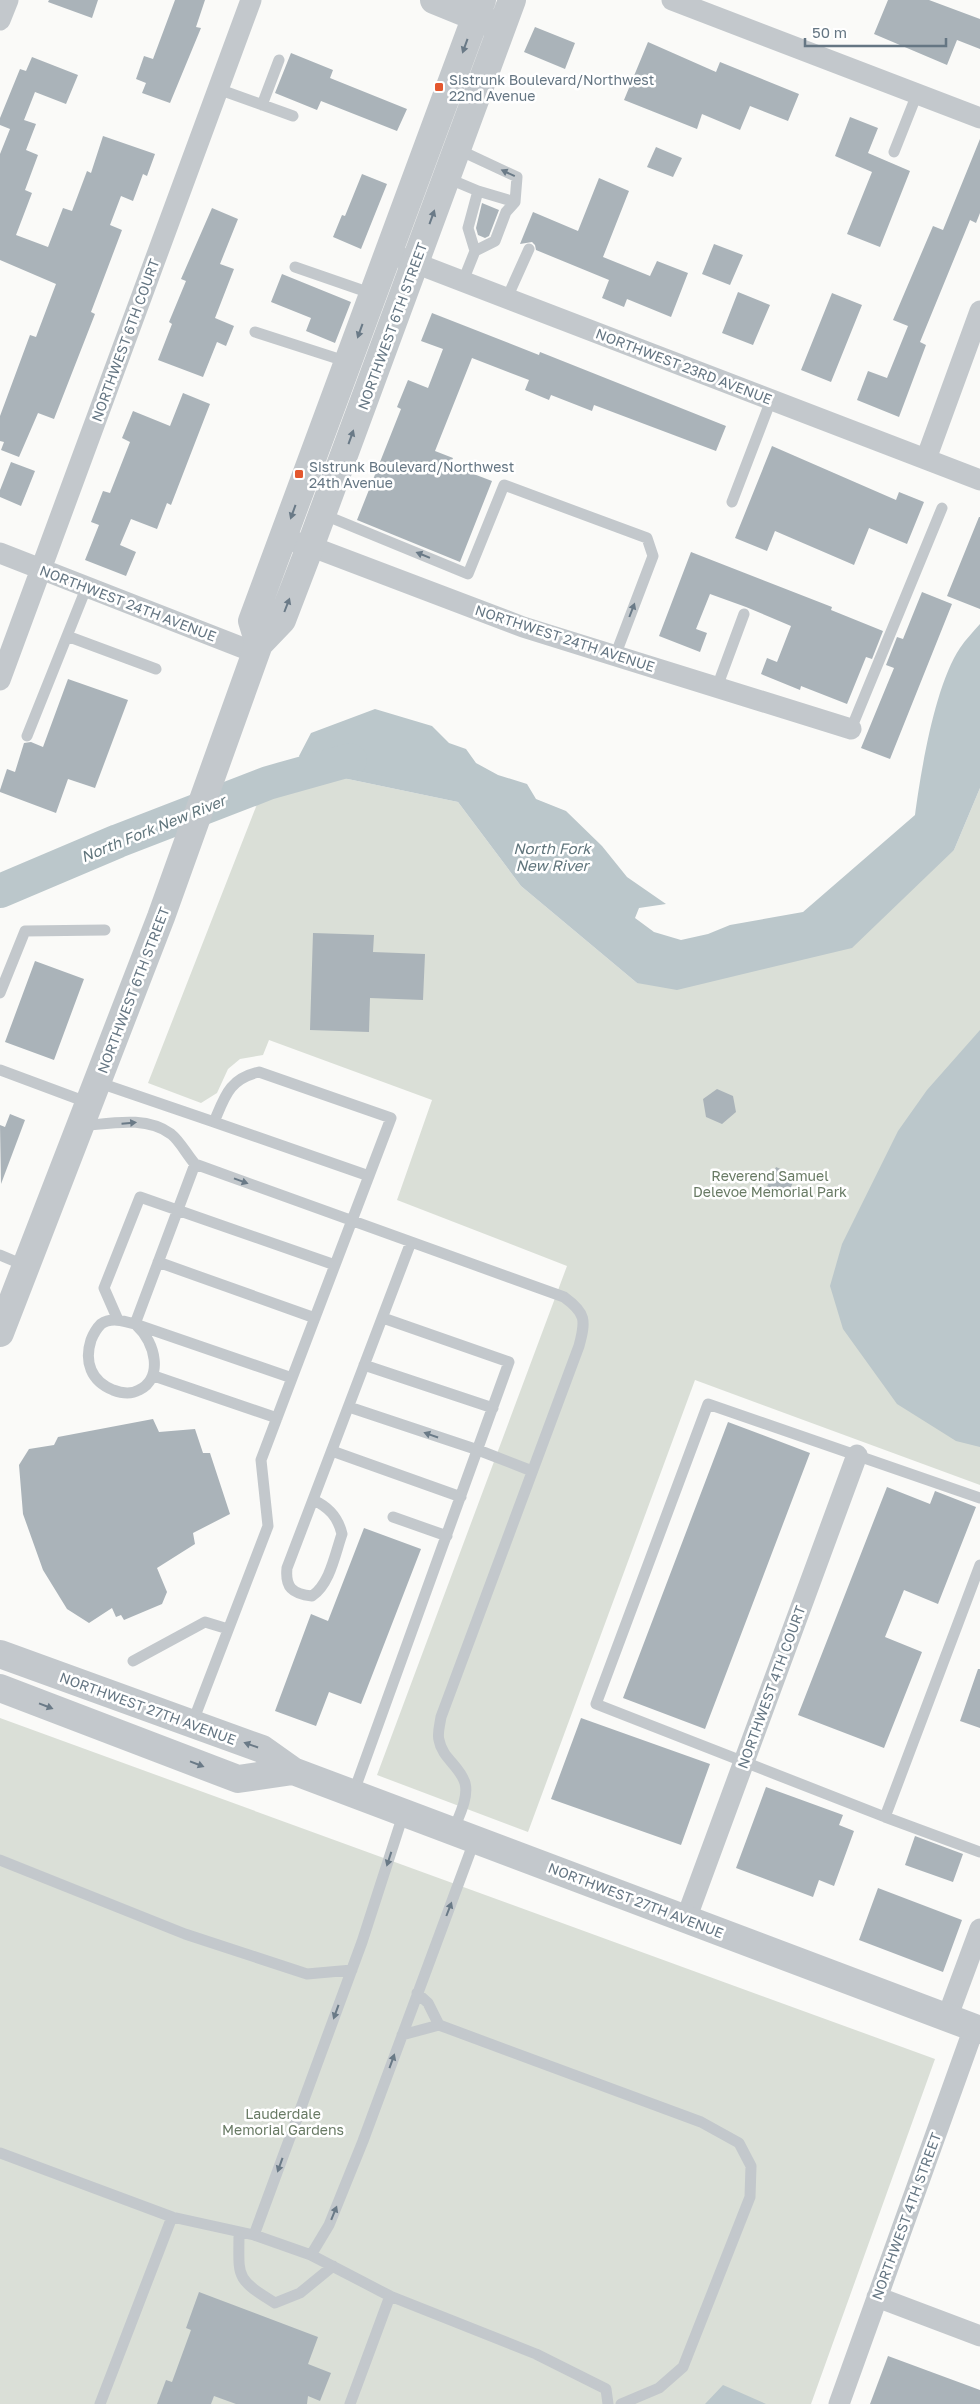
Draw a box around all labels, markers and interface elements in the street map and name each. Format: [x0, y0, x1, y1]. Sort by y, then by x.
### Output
scale bar [805, 15, 946, 47]
text: 50 m [812, 23, 847, 41]
one-way arrow [461, 39, 469, 54]
place label: Sistrunk Boulevard/Northwest 22nd Avenue [449, 71, 654, 104]
marker: Sistrunk Boulevard/Northwest 22nd Avenue [433, 81, 445, 93]
one-way arrow [501, 168, 516, 177]
one-way arrow [428, 209, 436, 224]
street label: NORTHWEST 6TH STREET [354, 240, 430, 412]
street label: NORTHWEST 6TH COURT [88, 256, 163, 424]
one-way arrow [356, 324, 363, 339]
street label: NORTHWEST 23RD AVENUE [594, 325, 774, 407]
one-way arrow [347, 429, 355, 444]
place label: Sistrunk Boulevard/Northwest 24th Avenue [309, 458, 514, 491]
marker: Sistrunk Boulevard/Northwest 24th Avenue [293, 468, 305, 480]
one-way arrow [289, 505, 297, 520]
one-way arrow [416, 551, 430, 559]
street label: NORTHWEST 24TH AVENUE [37, 561, 219, 645]
one-way arrow [283, 597, 291, 612]
street label: NORTHWEST 24TH AVENUE [473, 601, 657, 675]
one-way arrow [628, 602, 636, 617]
water label: North Fork New River [78, 790, 230, 865]
water label: North Fork New River [513, 839, 592, 874]
street label: NORTHWEST 6TH STREET [93, 904, 173, 1076]
one-way arrow [121, 1118, 137, 1126]
park label: Reverend Samuel Delevoe Memorial Park [693, 1167, 847, 1200]
one-way arrow [233, 1177, 248, 1185]
one-way arrow [424, 1430, 439, 1438]
street label: NORTHWEST 4TH COURT [734, 1603, 809, 1771]
street label: NORTHWEST 27TH AVENUE [57, 1668, 239, 1748]
one-way arrow [38, 1703, 53, 1710]
one-way arrow [244, 1741, 259, 1749]
one-way arrow [190, 1760, 205, 1768]
one-way arrow [385, 1851, 392, 1866]
street label: NORTHWEST 27TH AVENUE [546, 1859, 726, 1941]
one-way arrow [446, 1901, 453, 1916]
one-way arrow [332, 2005, 340, 2020]
one-way arrow [388, 2053, 396, 2068]
park label: Lauderdale Memorial Gardens [222, 2105, 344, 2138]
street label: NORTHWEST 4TH STREET [868, 2130, 944, 2302]
one-way arrow [276, 2157, 283, 2172]
one-way arrow [331, 2205, 338, 2220]

